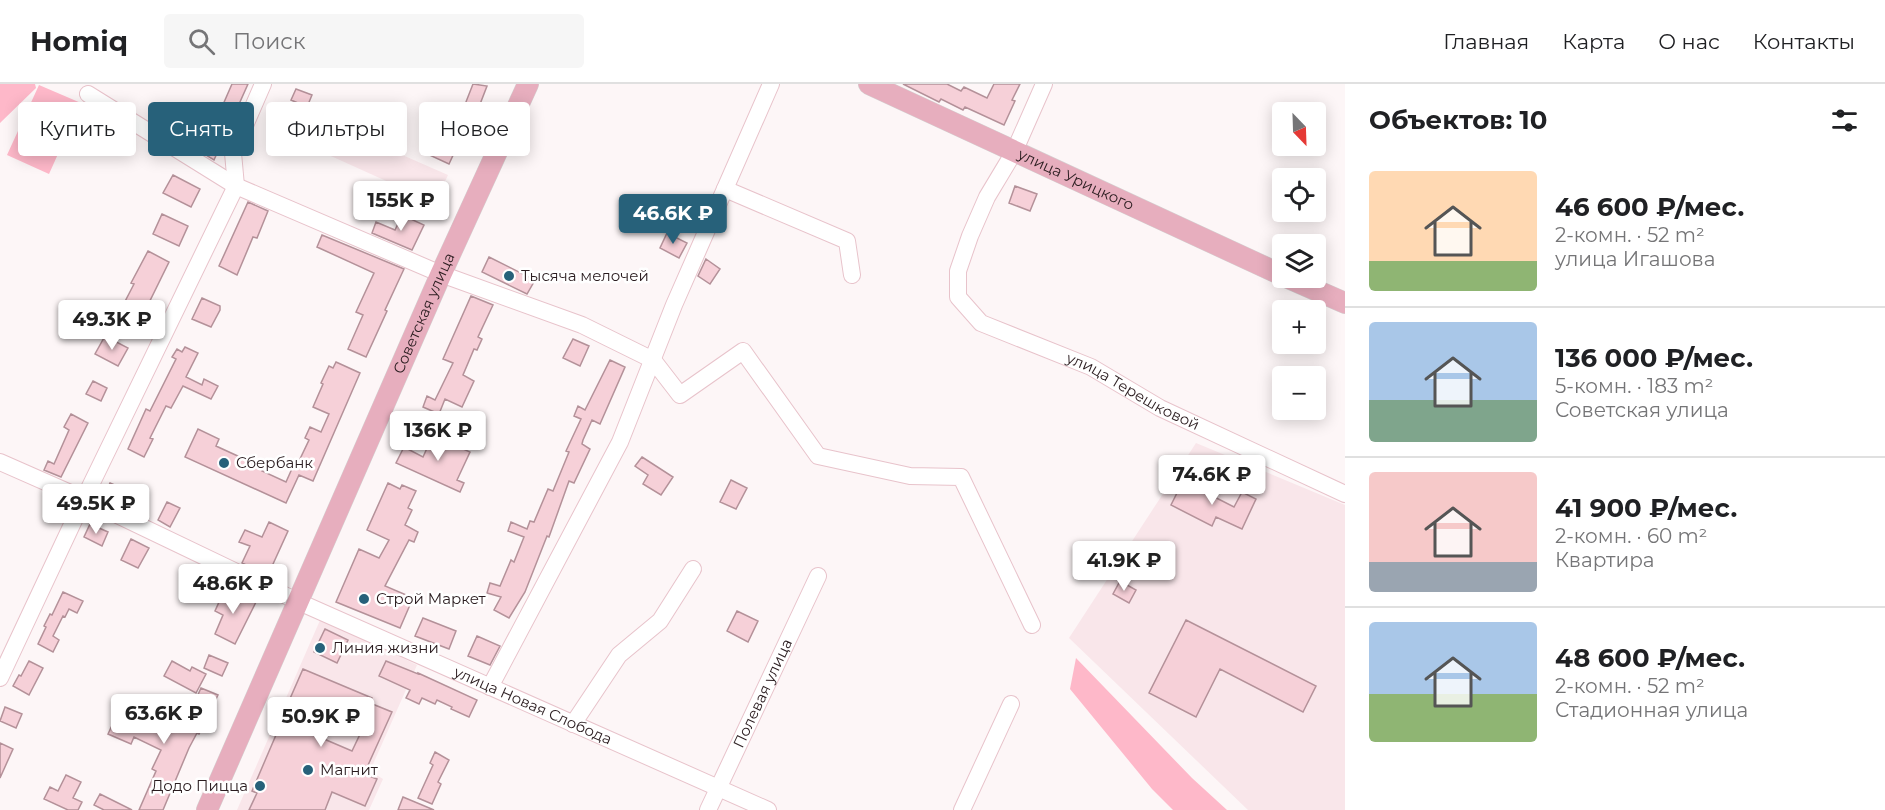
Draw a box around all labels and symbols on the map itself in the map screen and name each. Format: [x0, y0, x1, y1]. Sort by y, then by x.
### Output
north arrow [1272, 102, 1326, 156]
street label: улица Урицкого [1014, 144, 1137, 214]
pin: 155K ₽ [352, 181, 450, 232]
pin: 46.6K ₽ [618, 194, 728, 245]
street label: Советская улица [389, 250, 458, 377]
place label: Тысяча мелочей [521, 266, 649, 285]
marker: Тысяча мелочей [502, 269, 516, 283]
pin: 49.3K ₽ [57, 300, 167, 351]
street label: улица Терешковой [1063, 348, 1203, 434]
pin: 136K ₽ [389, 411, 487, 462]
place label: Сбербанк [236, 453, 313, 472]
pin: 74.6K ₽ [1157, 455, 1267, 506]
marker: Сбербанк [217, 456, 231, 470]
pin: 49.5K ₽ [41, 484, 151, 535]
pin: 41.9K ₽ [1069, 541, 1179, 592]
pin: 48.6K ₽ [178, 564, 288, 615]
place label: Строй Маркет [376, 589, 487, 608]
marker: Строй Маркет [357, 592, 371, 606]
street label: Полевая улица [729, 635, 796, 751]
place label: Линия жизни [332, 638, 439, 657]
marker: Линия жизни [313, 641, 327, 655]
street label: улица Новая Слобода [450, 662, 615, 749]
pin: 63.6K ₽ [109, 694, 219, 745]
pin: 50.9K ₽ [266, 697, 376, 748]
place label: Магнит [320, 760, 379, 779]
marker: Магнит [301, 763, 315, 777]
place label: Додо Пицца [152, 776, 248, 795]
marker: Додо Пицца [253, 779, 267, 793]

